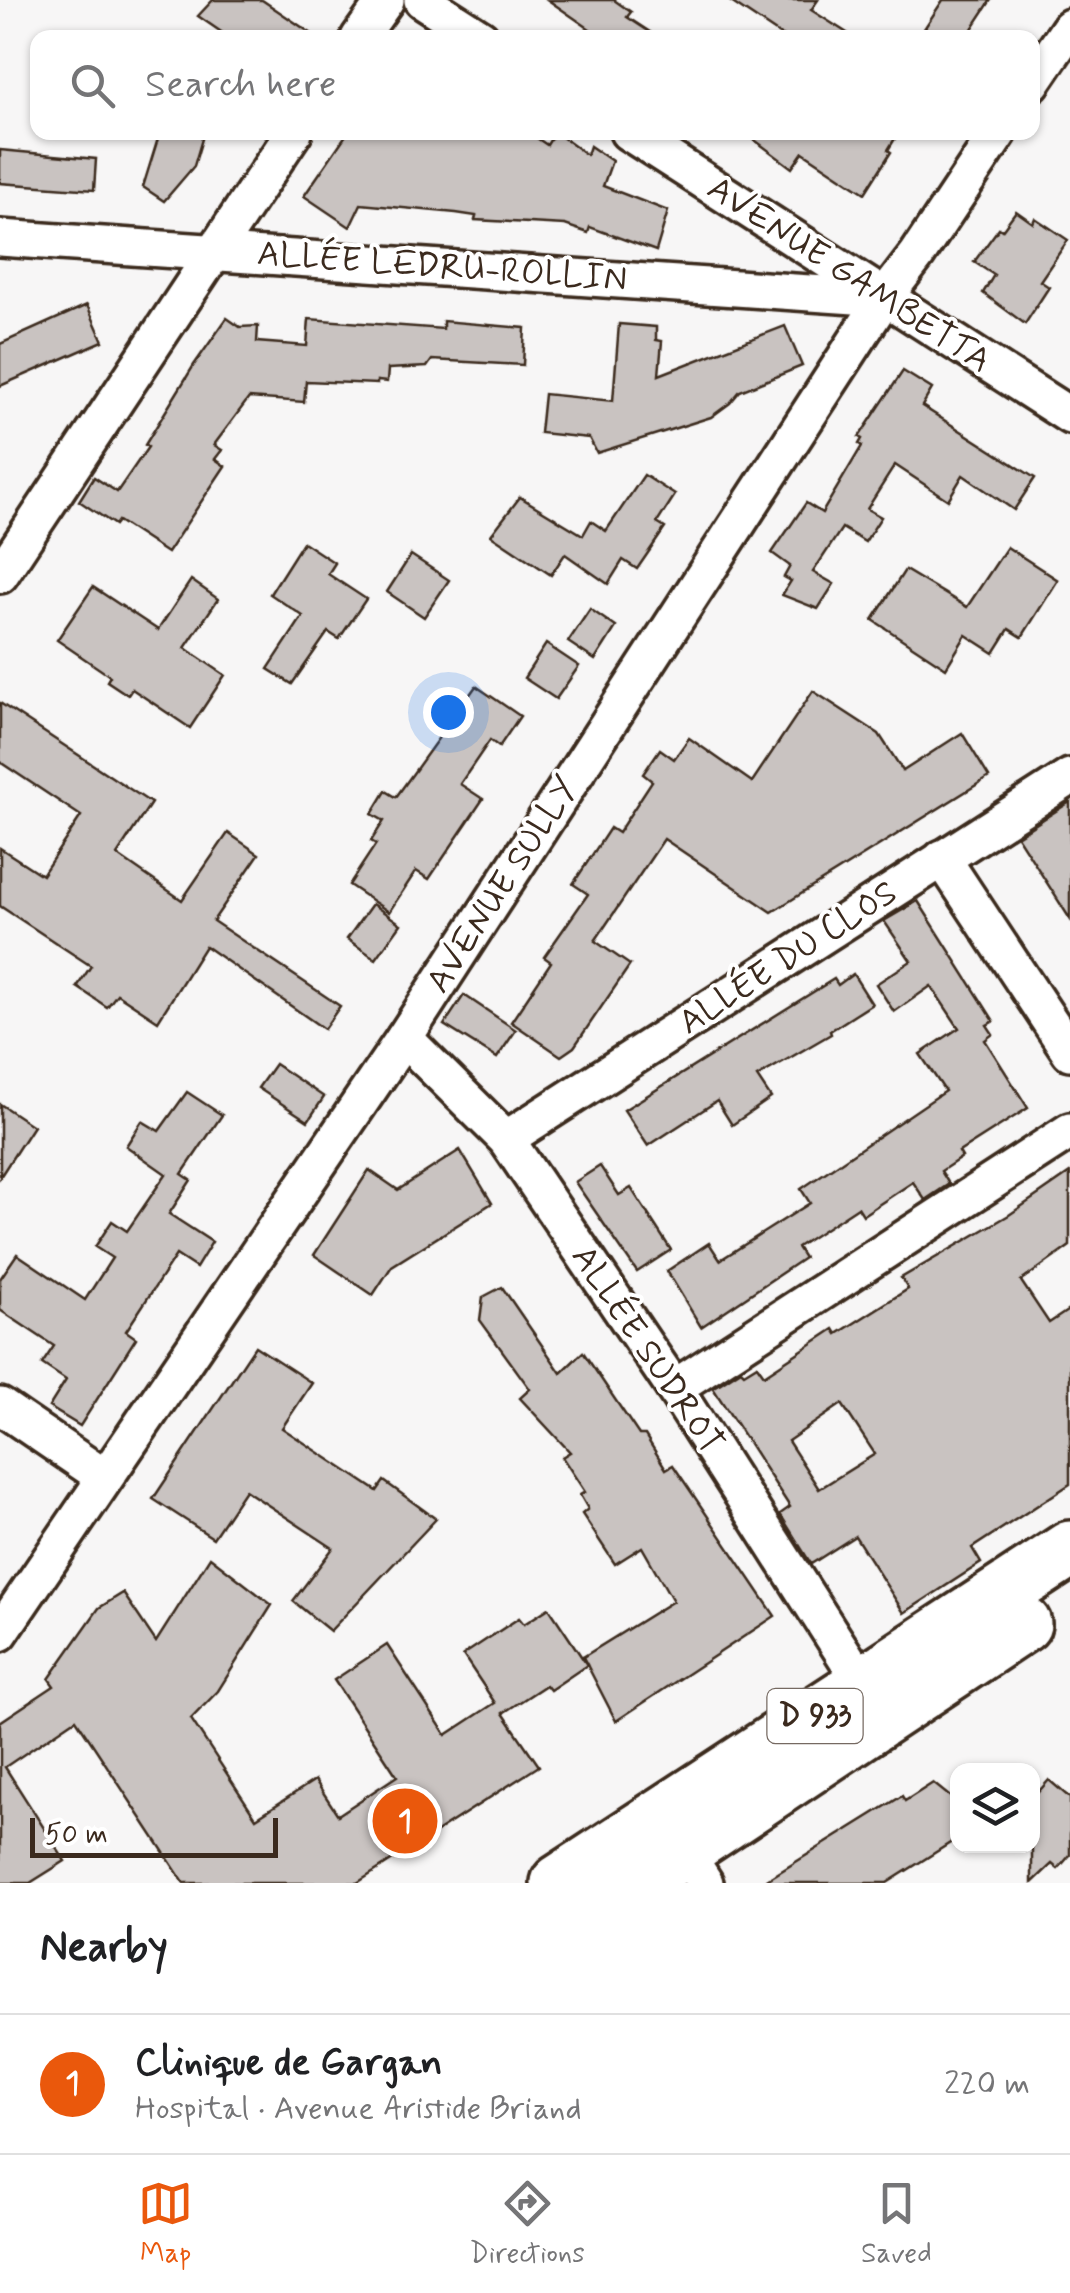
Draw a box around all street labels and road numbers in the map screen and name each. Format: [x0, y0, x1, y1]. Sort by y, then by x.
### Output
street label: AVENUE GAMBETTA [698, 166, 1000, 384]
street label: ALLÉE LEDRU-ROLLIN [256, 230, 629, 303]
street label: AVENUE SULLY [416, 768, 590, 1002]
street label: ALLÉE DU CLOS [669, 869, 906, 1046]
street label: ALLÉE SUDROT [560, 1236, 735, 1463]
road number: D 933 [768, 1689, 862, 1743]

